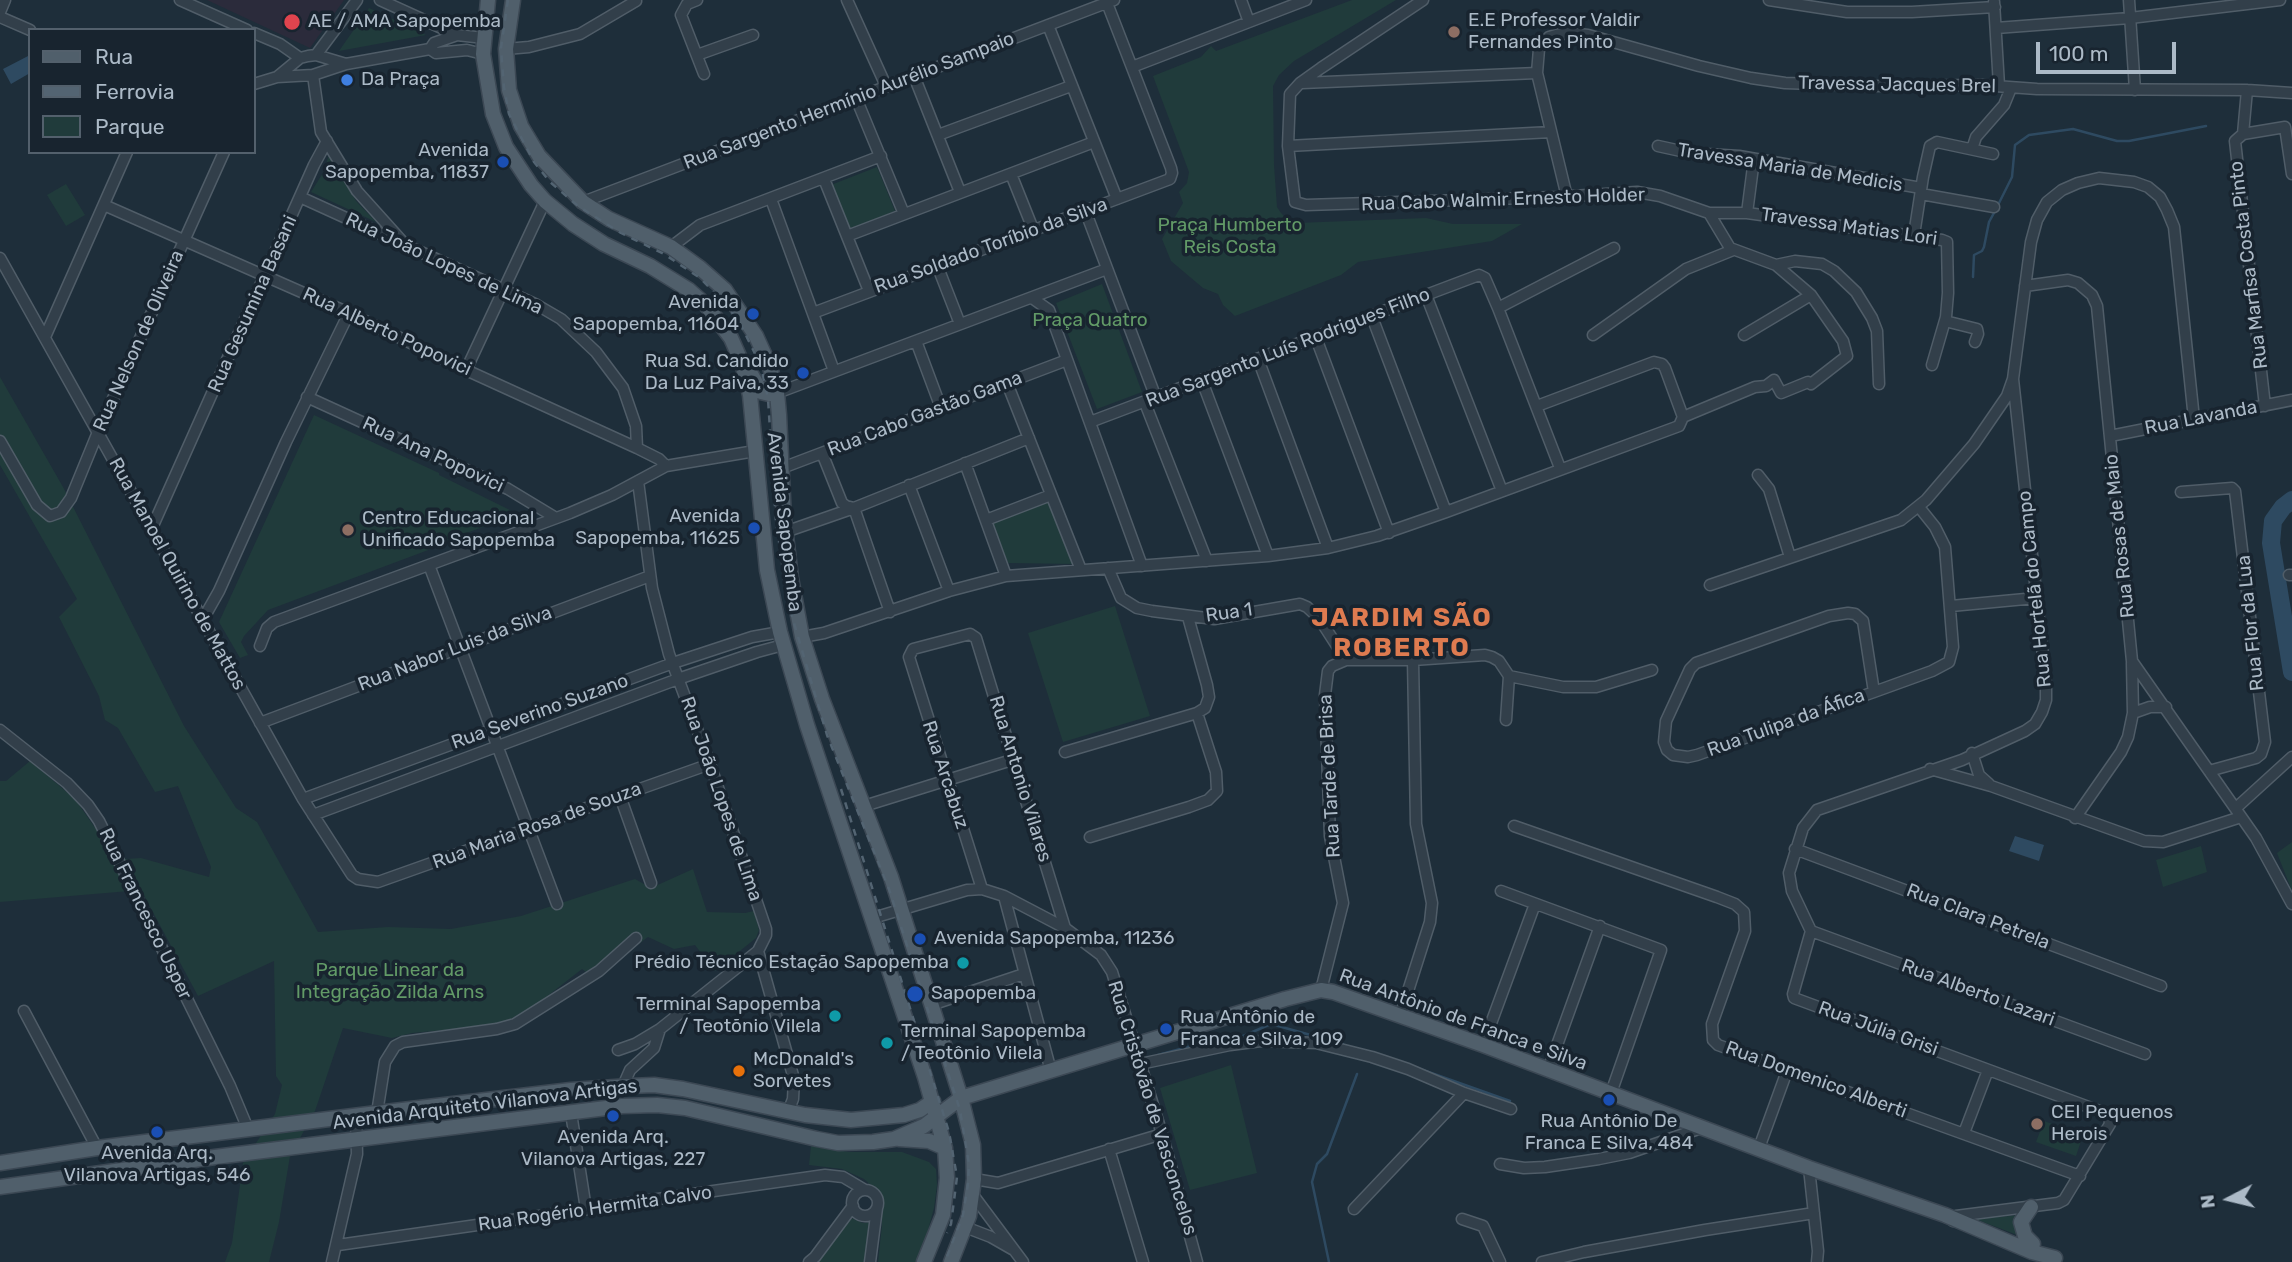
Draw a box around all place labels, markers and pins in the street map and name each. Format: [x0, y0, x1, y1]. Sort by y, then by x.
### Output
place label: E.E Professor Valdir Fernandes Pinto [1468, 10, 1640, 54]
place label: AE / AMA Sapopemba [308, 11, 501, 33]
marker: AE / AMA Sapopemba [282, 12, 302, 32]
marker: E.E Professor Valdir Fernandes Pinto [1446, 24, 1462, 40]
place label: Da Praça [361, 69, 440, 91]
marker: Da Praça [339, 72, 355, 88]
place label: Avenida Sapopemba, 11837 [325, 140, 489, 184]
marker: Avenida Sapopemba, 11837 [495, 154, 511, 170]
place label: Avenida Sapopemba, 11604 [573, 292, 739, 336]
marker: Avenida Sapopemba, 11604 [745, 306, 761, 322]
place label: Rua Sd. Candido Da Luz Paiva, 33 [645, 351, 789, 395]
marker: Rua Sd. Candido Da Luz Paiva, 33 [795, 365, 811, 381]
place label: Avenida Sapopemba, 11625 [575, 506, 740, 550]
place label: Centro Educacional Unificado Sapopemba [362, 508, 555, 552]
marker: Avenida Sapopemba, 11625 [746, 520, 762, 536]
marker: Centro Educacional Unificado Sapopemba [340, 522, 356, 538]
place label: Avenida Sapopemba, 11236 [934, 928, 1174, 950]
marker: Avenida Sapopemba, 11236 [912, 931, 928, 947]
place label: Prédio Técnico Estação Sapopemba [634, 952, 949, 974]
marker: Prédio Técnico Estação Sapopemba [955, 955, 971, 971]
place label: Sapopemba [931, 983, 1036, 1005]
marker: Sapopemba [905, 984, 925, 1004]
place label: Terminal Sapopemba / Teotõnio Vilela [636, 994, 821, 1038]
place label: Rua Antônio de Franca e Silva, 109 [1180, 1007, 1343, 1051]
marker: Terminal Sapopemba / Teotõnio Vilela [827, 1008, 843, 1024]
place label: Terminal Sapopemba / Teotônio Vilela [901, 1021, 1086, 1065]
marker: Rua Antônio de Franca e Silva, 109 [1158, 1021, 1174, 1037]
marker: Terminal Sapopemba / Teotônio Vilela [879, 1035, 895, 1051]
place label: McDonald's Sorvetes [753, 1049, 854, 1093]
marker: McDonald's Sorvetes [731, 1063, 747, 1079]
marker: Rua Antônio De Franca E Silva, 484 [1601, 1092, 1617, 1108]
place label: CEI Pequenos Herois [2051, 1102, 2173, 1146]
marker: Avenida Arq. Vilanova Artigas, 227 [605, 1108, 621, 1124]
place label: Rua Antônio De Franca E Silva, 484 [1525, 1111, 1693, 1155]
marker: CEI Pequenos Herois [2029, 1116, 2045, 1132]
marker: Avenida Arq. Vilanova Artigas, 546 [149, 1124, 165, 1140]
place label: Avenida Arq. Vilanova Artigas, 227 [521, 1127, 705, 1171]
place label: Avenida Arq. Vilanova Artigas, 546 [64, 1143, 250, 1187]

